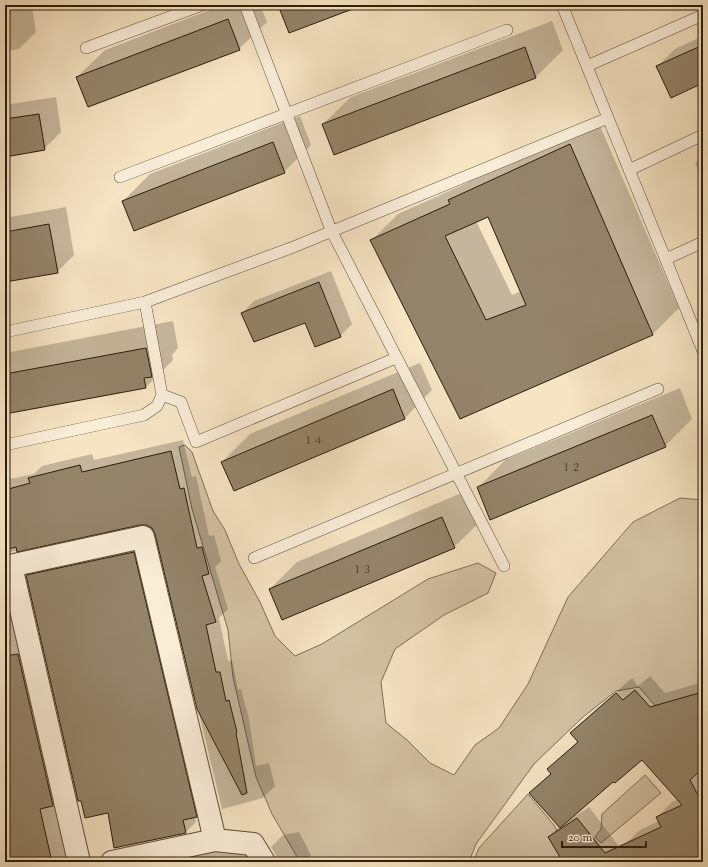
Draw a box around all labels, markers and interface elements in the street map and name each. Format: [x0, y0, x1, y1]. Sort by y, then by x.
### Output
house number: １４ [303, 434, 323, 449]
house number: １２ [561, 461, 581, 476]
house number: １３ [352, 563, 372, 578]
scale bar [562, 823, 646, 849]
text: 20 m [568, 829, 593, 847]

